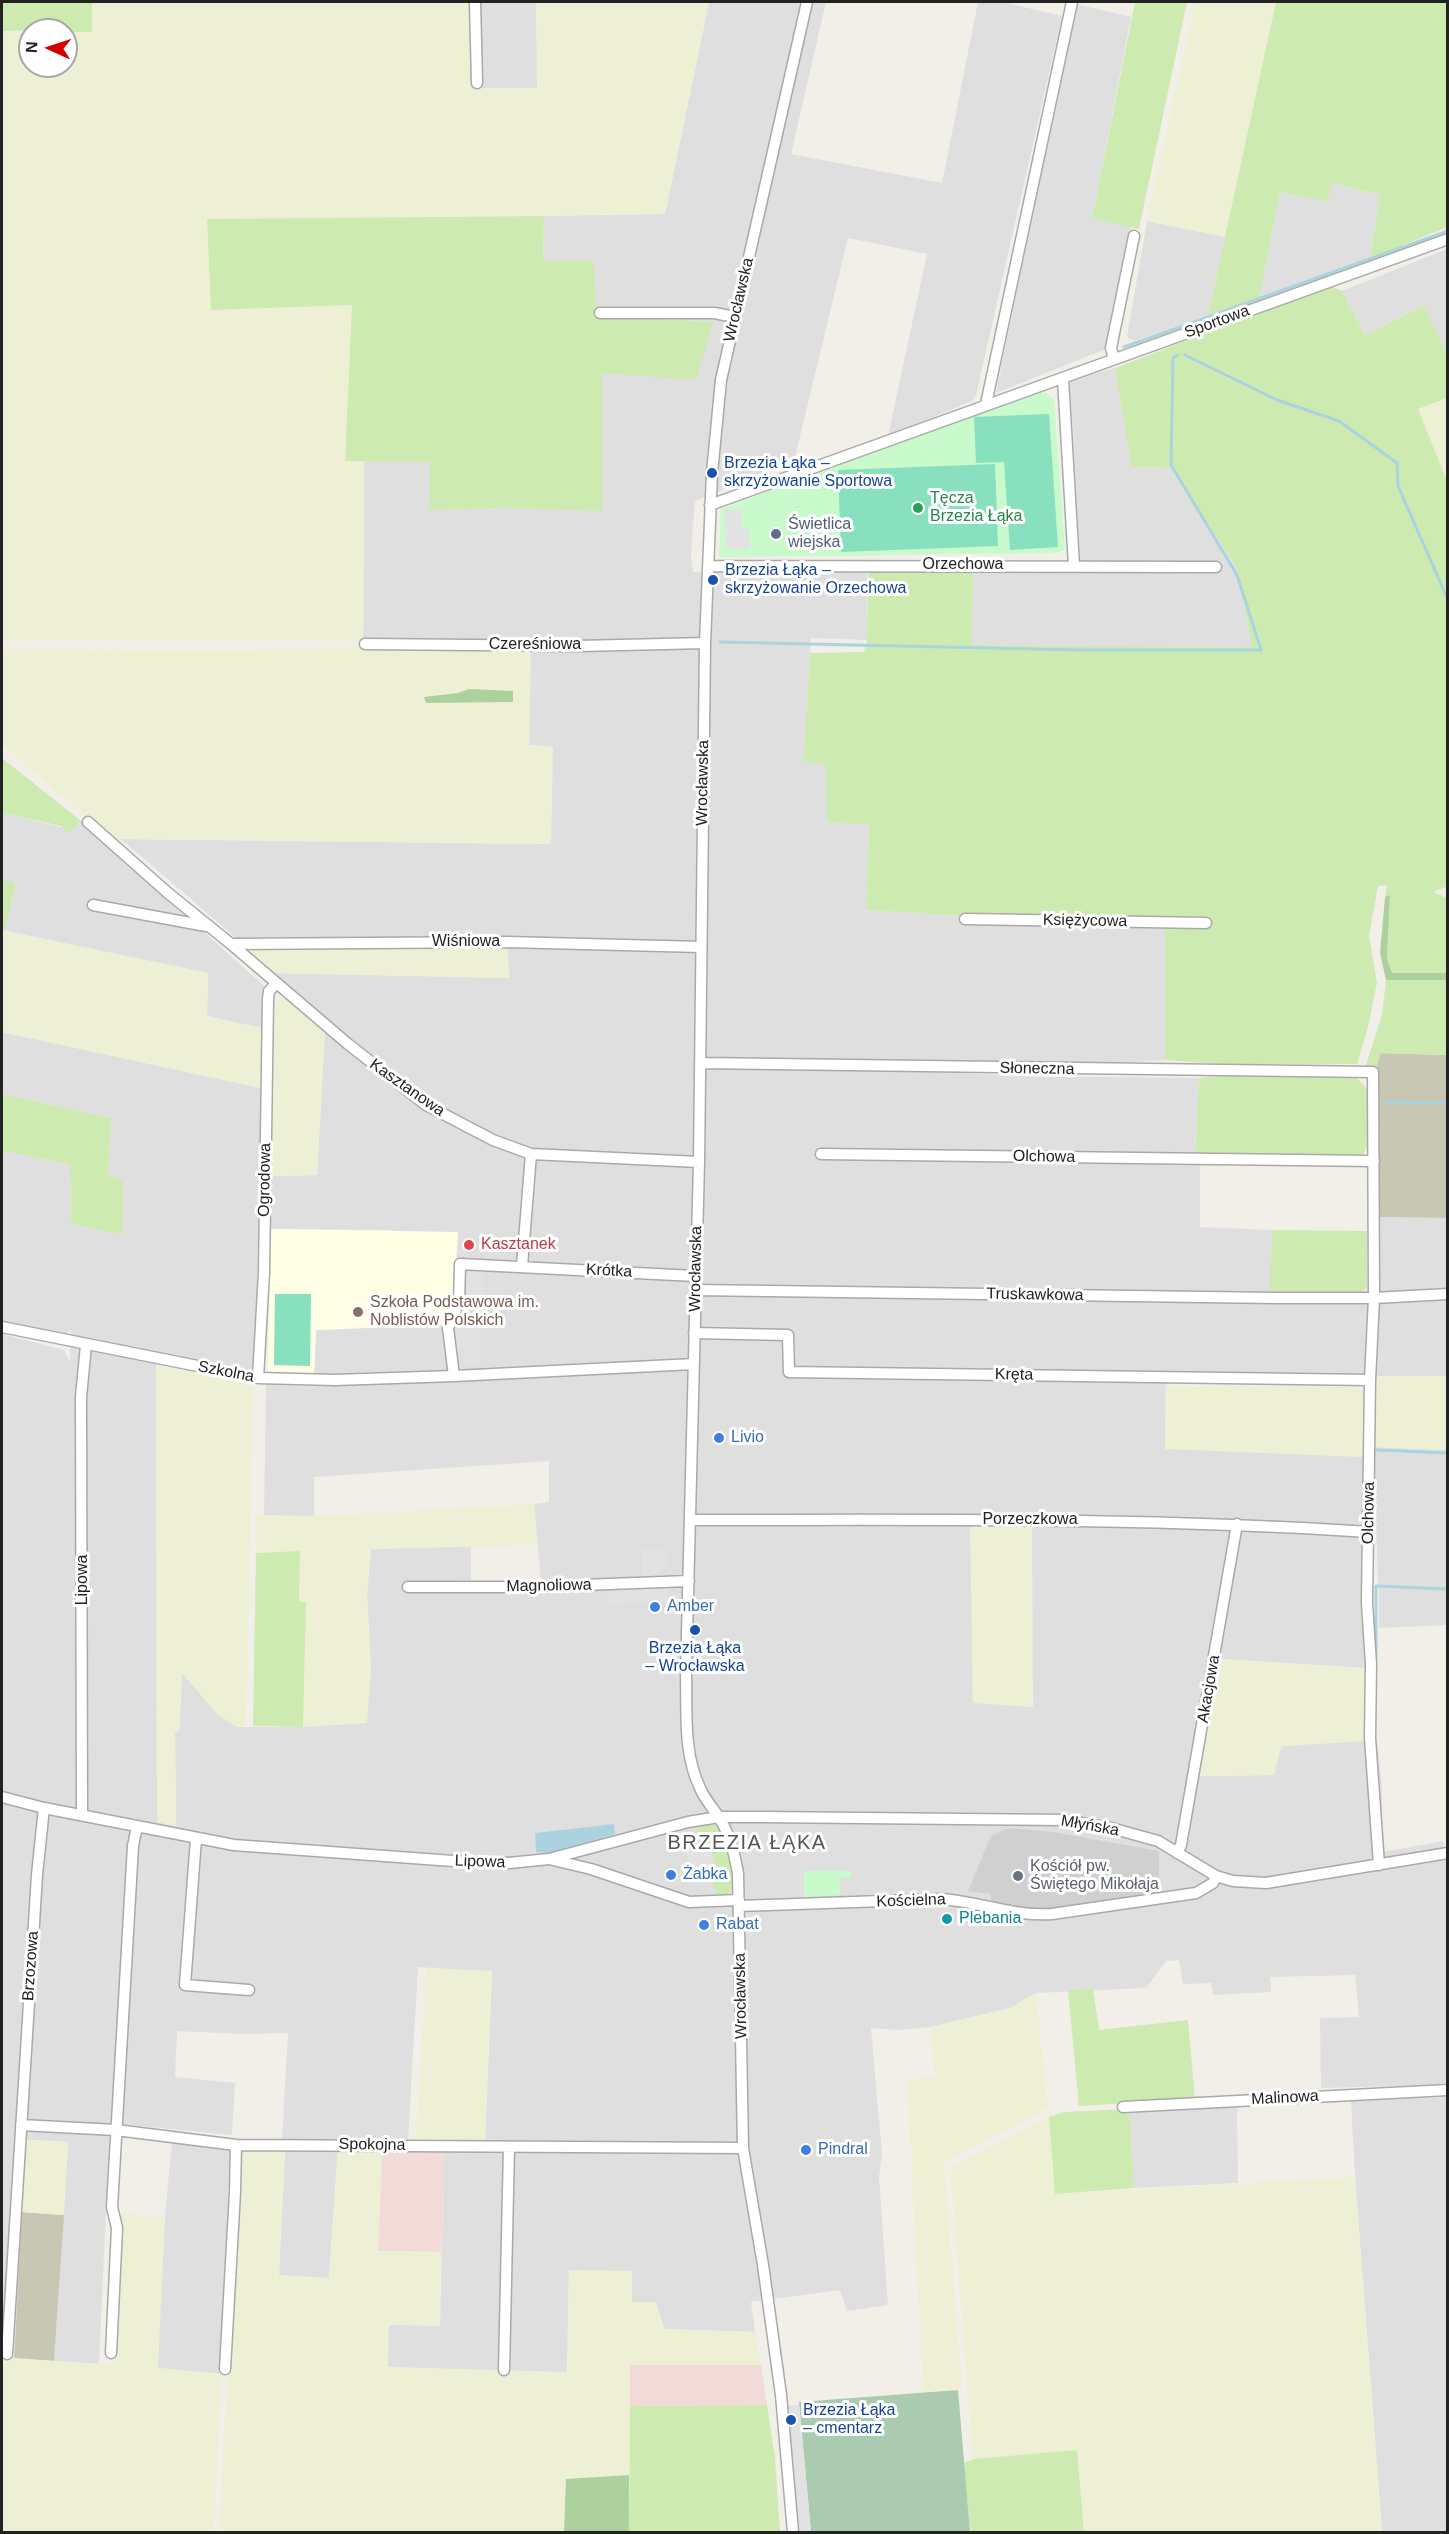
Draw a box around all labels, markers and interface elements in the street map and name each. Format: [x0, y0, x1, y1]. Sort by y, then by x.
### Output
north arrow [18, 18, 78, 78]
text: N [23, 41, 40, 53]
street label: Wrocławska [720, 256, 758, 344]
street label: Sportowa [1182, 301, 1252, 343]
place label: Brzezia Łąka – skrzyżowanie Sportowa [724, 454, 892, 492]
marker: Brzezia Łąka – skrzyżowanie Sportowa [705, 466, 719, 480]
place label: Tęcza Brzezia Łąka [930, 489, 1022, 527]
marker: Tęcza Brzezia Łąka [911, 501, 925, 515]
place label: Świetlica wiejska [788, 515, 851, 553]
marker: Świetlica wiejska [769, 527, 783, 541]
street label: Orzechowa [923, 555, 1003, 575]
place label: Brzezia Łąka – skrzyżowanie Orzechowa [725, 561, 906, 599]
marker: Brzezia Łąka – skrzyżowanie Orzechowa [706, 573, 720, 587]
street label: Czereśniowa [489, 635, 581, 655]
street label: Wrocławska [693, 740, 713, 826]
street label: Księżycowa [1043, 911, 1127, 931]
street label: Wiśniowa [432, 932, 500, 952]
street label: Kasztanowa [366, 1055, 448, 1121]
street label: Słoneczna [999, 1059, 1075, 1079]
street label: Ogrodowa [255, 1143, 275, 1217]
street label: Olchowa [1013, 1147, 1075, 1167]
street label: Wrocławska [686, 1226, 706, 1312]
place label: Kasztanek [481, 1235, 556, 1255]
marker: Kasztanek [462, 1238, 476, 1252]
street label: Krótka [585, 1260, 633, 1282]
street label: Truskawkowa [986, 1285, 1084, 1305]
place label: Szkoła Podstawowa im. Noblistów Polskich [370, 1293, 539, 1331]
marker: Szkoła Podstawowa im. Noblistów Polskich [351, 1305, 365, 1319]
street label: Szkolna [196, 1357, 256, 1387]
street label: Kręta [995, 1365, 1033, 1385]
place label: Livio [731, 1428, 764, 1448]
marker: Livio [712, 1431, 726, 1445]
street label: Olchowa [1359, 1482, 1379, 1544]
street label: Porzeczkowa [982, 1510, 1078, 1530]
street label: Lipowa [73, 1555, 93, 1605]
street label: Magnoliowa [506, 1576, 592, 1596]
place label: Amber [667, 1597, 714, 1617]
marker: Amber [648, 1600, 662, 1614]
marker: Brzezia Łąka – Wrocławska [688, 1623, 702, 1637]
place label: Brzezia Łąka – Wrocławska [645, 1639, 745, 1677]
street label: Akacjowa [1194, 1654, 1224, 1724]
street label: Młyńska [1059, 1811, 1121, 1841]
district label: BRZEZIA ŁĄKA [667, 1831, 827, 1855]
street label: Lipowa [454, 1852, 506, 1872]
place label: Kościół pw. Świętego Mikołaja [1030, 1857, 1159, 1895]
place label: Żabka [683, 1865, 727, 1885]
marker: Żabka [664, 1868, 678, 1882]
marker: Kościół pw. Świętego Mikołaja [1011, 1869, 1025, 1883]
street label: Kościelna [876, 1890, 946, 1912]
place label: Plebania [959, 1909, 1021, 1929]
marker: Plebania [940, 1912, 954, 1926]
place label: Rabat [716, 1915, 759, 1935]
marker: Rabat [697, 1918, 711, 1932]
street label: Brzozowa [19, 1930, 43, 2002]
street label: Wrocławska [731, 1953, 751, 2039]
street label: Malinowa [1251, 2087, 1319, 2109]
street label: Spokojna [338, 2135, 406, 2155]
place label: Pindral [818, 2140, 868, 2160]
marker: Pindral [799, 2143, 813, 2157]
place label: Brzezia Łąka – cmentarz [803, 2401, 895, 2439]
marker: Brzezia Łąka – cmentarz [784, 2413, 798, 2427]

